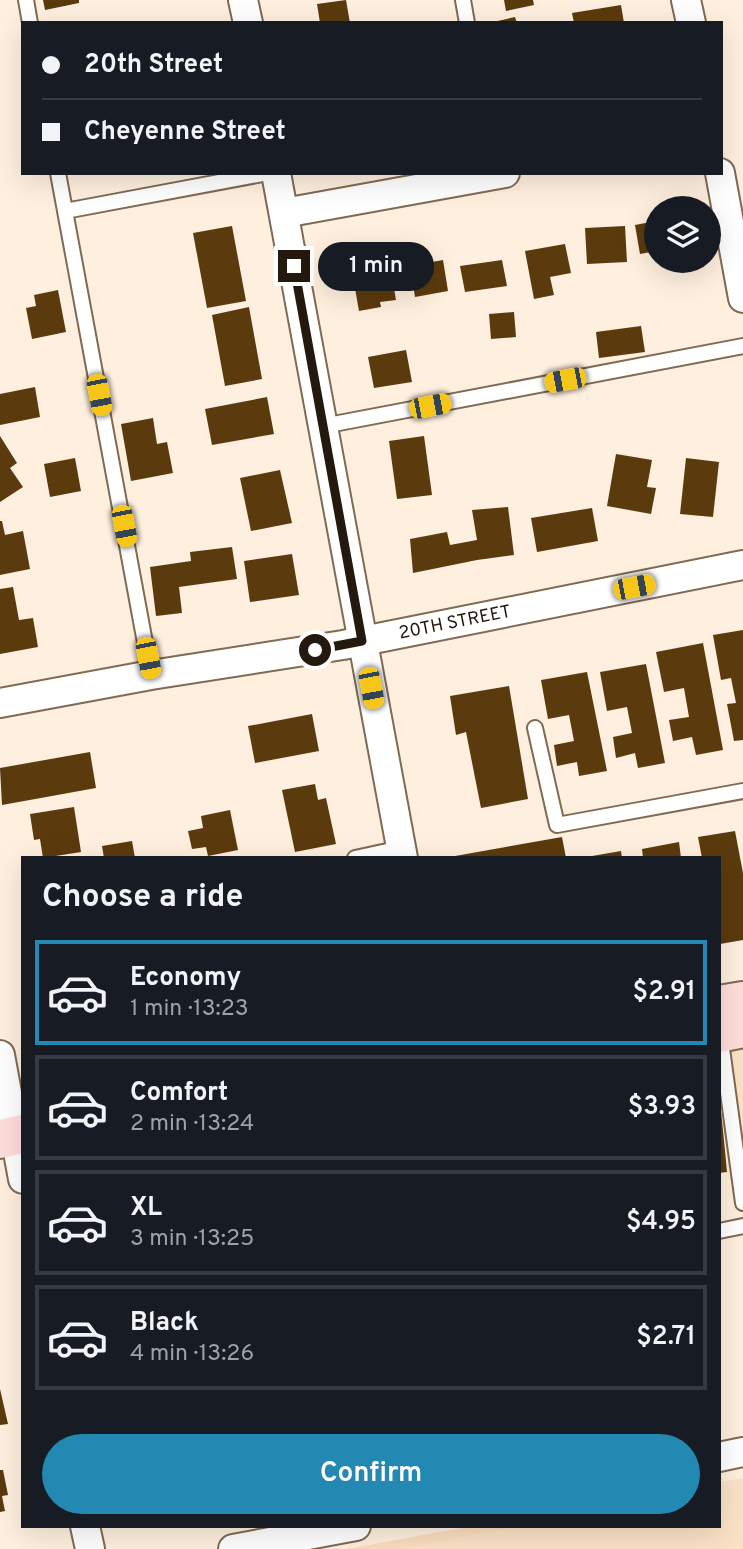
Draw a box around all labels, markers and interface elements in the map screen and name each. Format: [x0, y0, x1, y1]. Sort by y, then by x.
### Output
text: 20th Street [84, 49, 223, 82]
text: Cheyenne Street [84, 116, 286, 149]
map controls [644, 196, 721, 273]
button: layers [644, 196, 721, 273]
callout: 1 min [318, 242, 434, 290]
route end [278, 250, 310, 282]
text: 1 min [349, 252, 403, 281]
car [543, 366, 588, 394]
car [85, 372, 114, 418]
car [408, 392, 453, 420]
car [110, 503, 139, 549]
car [612, 573, 657, 601]
street label: 20TH STREET [397, 600, 513, 645]
route start [299, 634, 331, 666]
car [134, 635, 163, 681]
car [357, 665, 386, 711]
text: Choose a ride [42, 878, 243, 918]
icon: car [46, 961, 109, 1024]
text: Economy [130, 962, 241, 995]
text: $2.91 [632, 976, 696, 1009]
text: 1 min · 13:23 [130, 995, 249, 1024]
icon: car [46, 1076, 109, 1139]
text: Comfort [130, 1077, 228, 1110]
text: $3.93 [628, 1091, 696, 1124]
text: 2 min · 13:24 [130, 1110, 254, 1139]
icon: car [46, 1191, 109, 1254]
text: XL [130, 1192, 162, 1225]
text: $4.95 [626, 1206, 696, 1239]
text: 3 min · 13:25 [130, 1225, 254, 1254]
icon: car [46, 1306, 109, 1369]
text: Black [130, 1307, 199, 1340]
text: $2.71 [636, 1321, 696, 1354]
text: 4 min · 13:26 [130, 1340, 254, 1369]
button: Confirm [42, 1434, 700, 1514]

